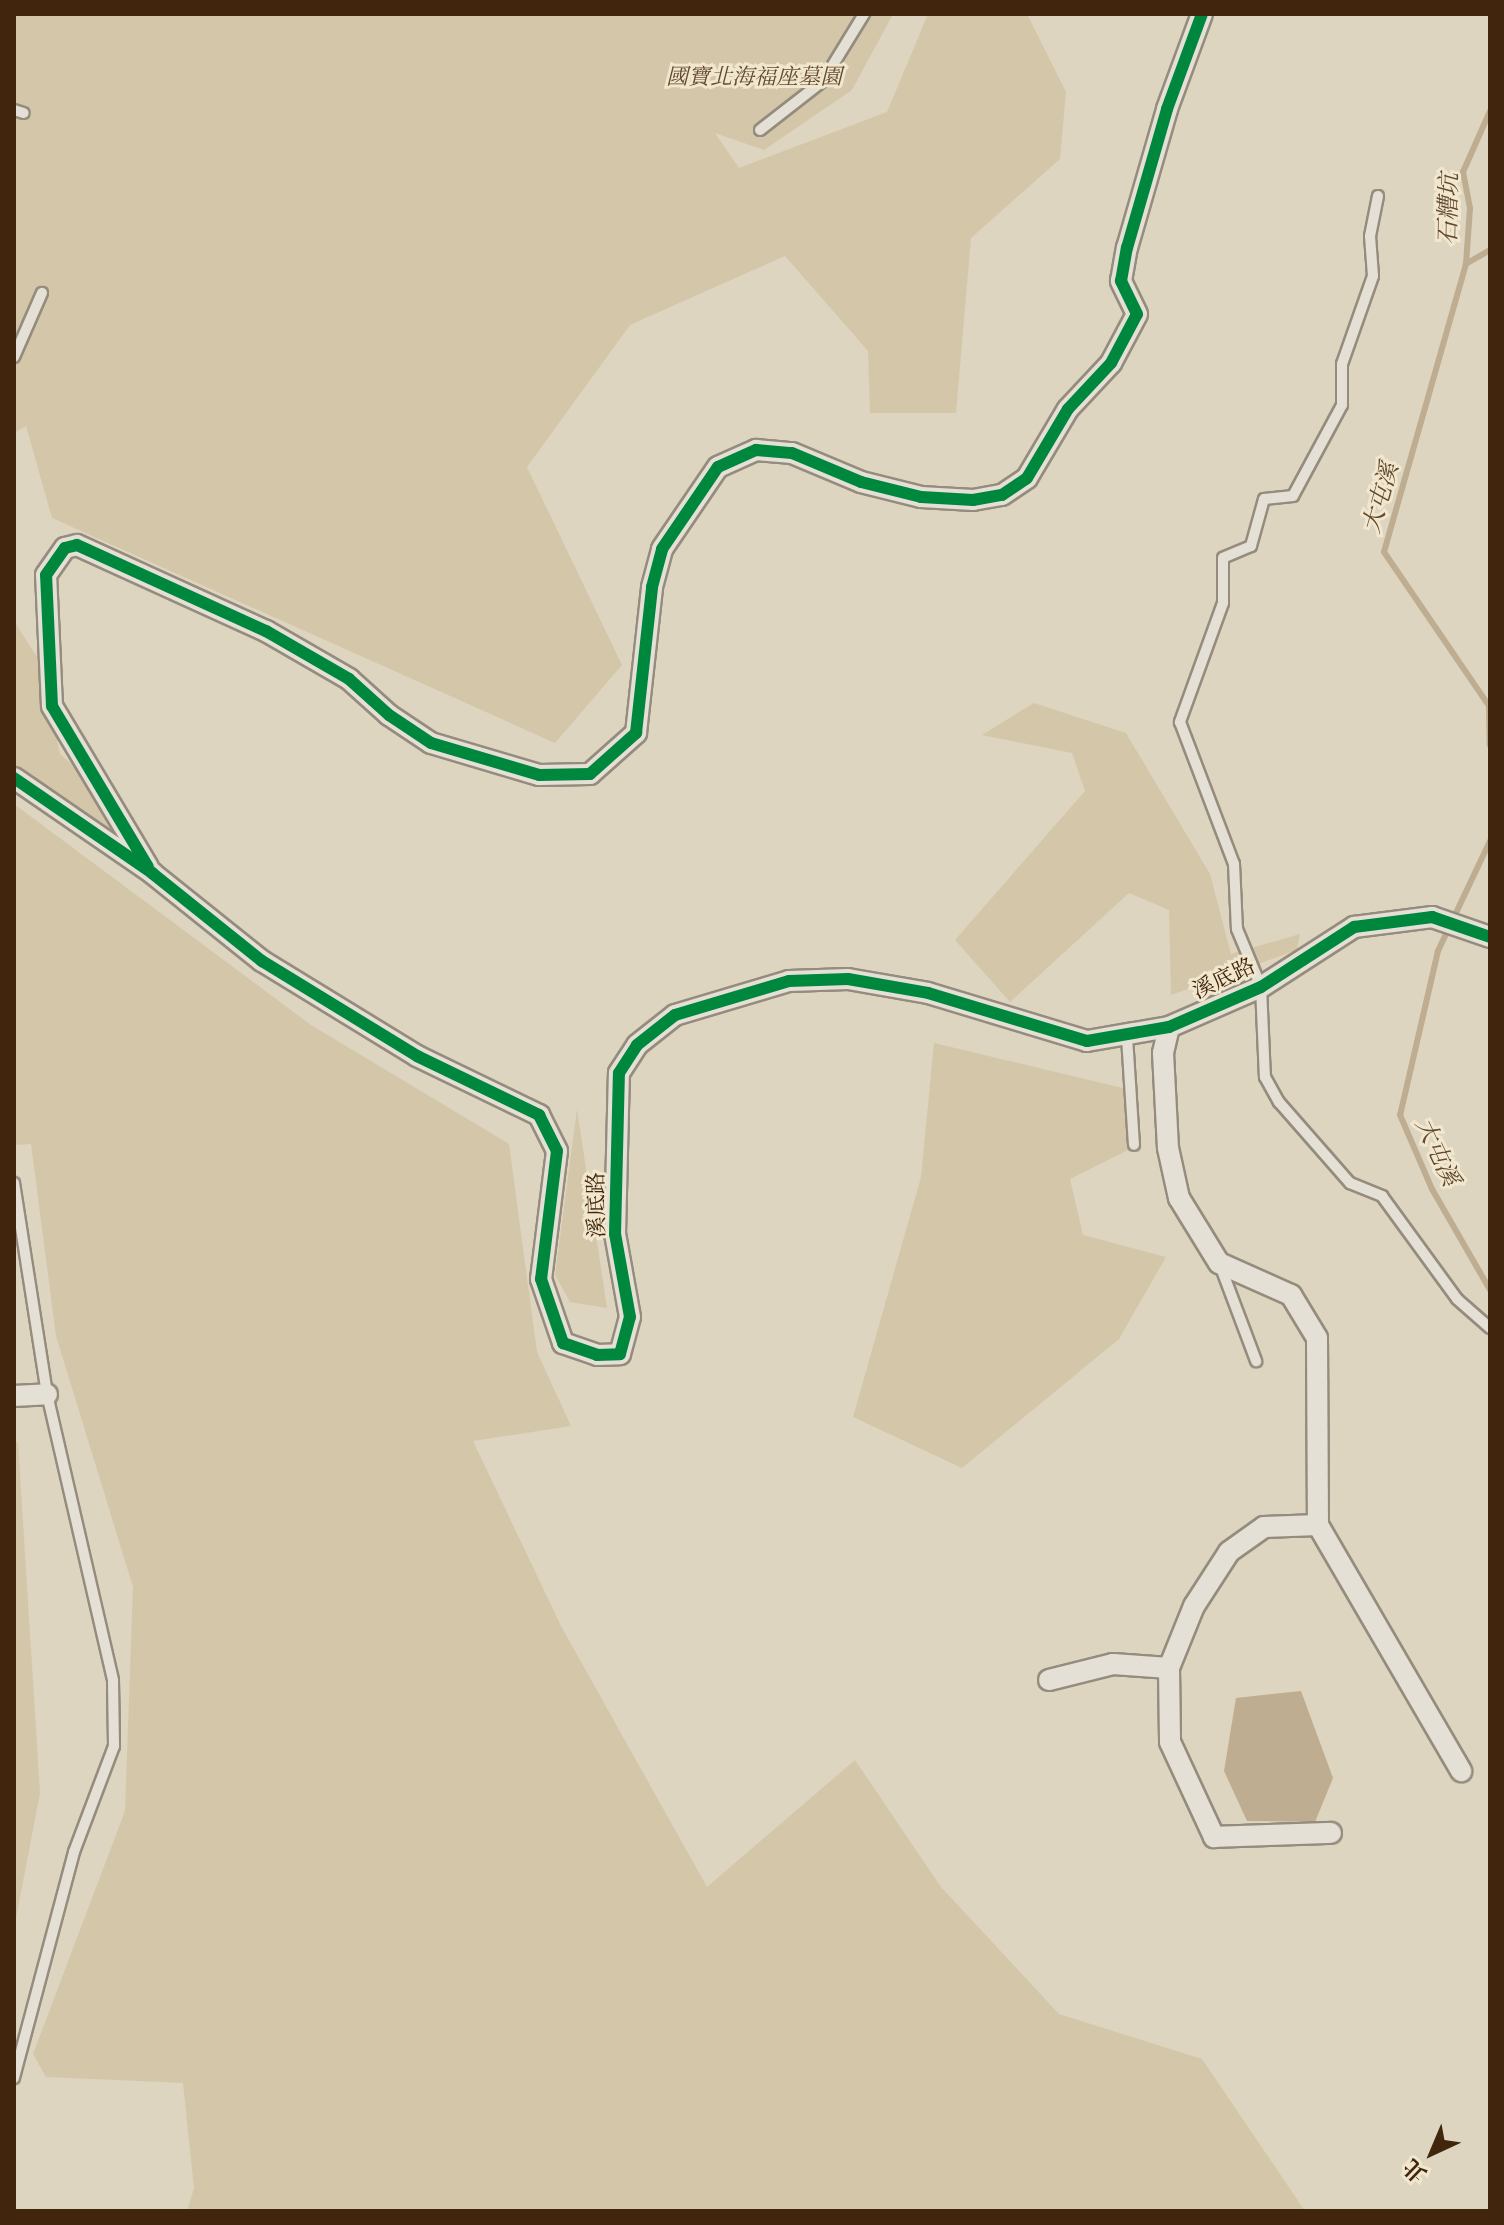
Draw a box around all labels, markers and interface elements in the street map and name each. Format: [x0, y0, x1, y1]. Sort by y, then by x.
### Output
park label: 國寶北海福座墓園 [666, 65, 842, 91]
water label: 石糟坑 [1434, 173, 1464, 245]
water label: 大屯溪 [1357, 459, 1405, 537]
street label: 溪底路 [1189, 953, 1259, 1005]
water label: 大屯溪 [1409, 1113, 1465, 1191]
street label: 溪底路 [583, 1172, 611, 1238]
north arrow [1392, 2113, 1472, 2193]
text: 北 [1398, 2153, 1432, 2187]

